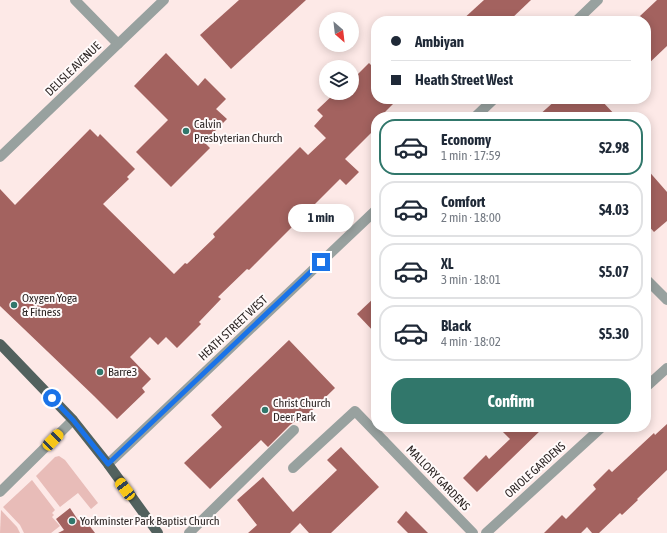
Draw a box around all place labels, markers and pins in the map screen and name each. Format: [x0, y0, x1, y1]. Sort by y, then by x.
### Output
place label: Calvin Presbyterian Church [194, 117, 283, 145]
marker: Calvin Presbyterian Church [181, 126, 191, 136]
place label: Oxygen Yoga & Fitness [22, 291, 77, 319]
marker: Oxygen Yoga & Fitness [9, 300, 19, 310]
place label: Barre3 [108, 365, 137, 379]
marker: Barre3 [95, 367, 105, 377]
place label: Christ Church Deer Park [273, 396, 331, 424]
marker: Christ Church Deer Park [260, 405, 270, 415]
place label: Yorkminster Park Baptist Church [80, 514, 220, 528]
marker: Yorkminster Park Baptist Church [67, 516, 77, 526]

